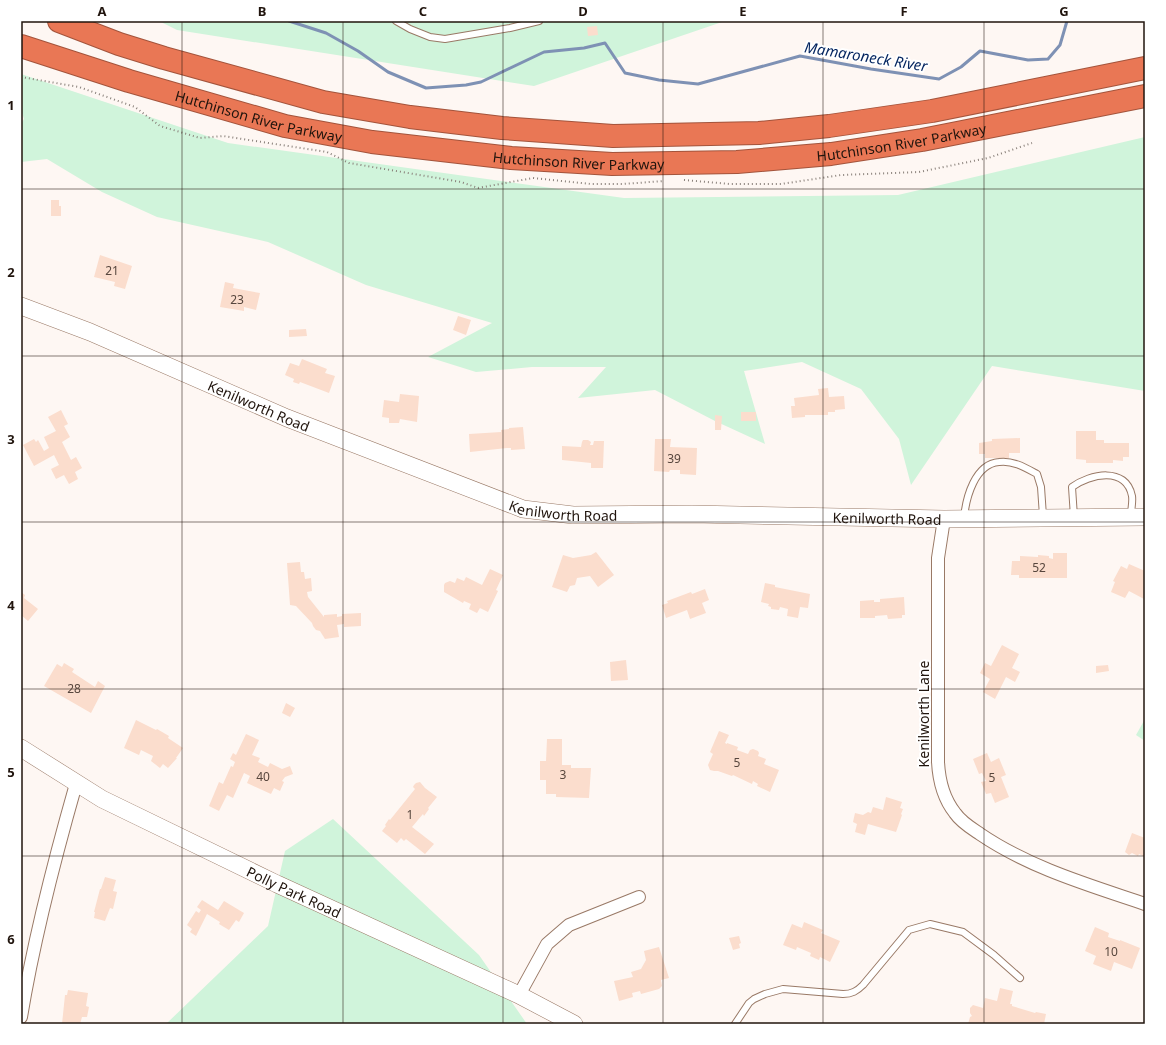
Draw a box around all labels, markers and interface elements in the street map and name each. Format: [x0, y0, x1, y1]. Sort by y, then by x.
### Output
text: A [98, 2, 107, 20]
text: B [258, 2, 266, 20]
text: C [419, 2, 427, 20]
text: D [578, 2, 588, 20]
text: E [739, 2, 747, 20]
text: F [900, 2, 908, 20]
text: G [1059, 2, 1069, 20]
water label: Mamaroneck River [803, 36, 930, 76]
street label: Hutchinson River Parkway [173, 85, 345, 146]
text: 1 [7, 96, 15, 114]
street label: Hutchinson River Parkway [816, 118, 988, 165]
street label: Hutchinson River Parkway [492, 146, 665, 174]
house number: 21 [105, 262, 119, 279]
text: 2 [7, 263, 15, 281]
house number: 23 [230, 291, 244, 308]
street label: Kenilworth Road [205, 375, 313, 435]
text: 3 [7, 430, 15, 448]
house number: 39 [667, 450, 681, 467]
street label: Kenilworth Road [506, 495, 618, 525]
street label: Kenilworth Road [832, 507, 942, 528]
house number: 52 [1032, 559, 1046, 576]
text: 4 [7, 596, 15, 614]
street label: Kenilworth Lane [914, 661, 933, 767]
house number: 28 [67, 680, 81, 697]
house number: 5 [734, 754, 741, 771]
text: 5 [7, 763, 15, 781]
house number: 3 [560, 766, 567, 783]
house number: 40 [256, 768, 270, 785]
house number: 5 [989, 769, 996, 786]
house number: 1 [407, 806, 413, 823]
street label: Polly Park Road [244, 861, 344, 922]
text: 6 [7, 930, 15, 948]
house number: 10 [1104, 943, 1118, 960]

